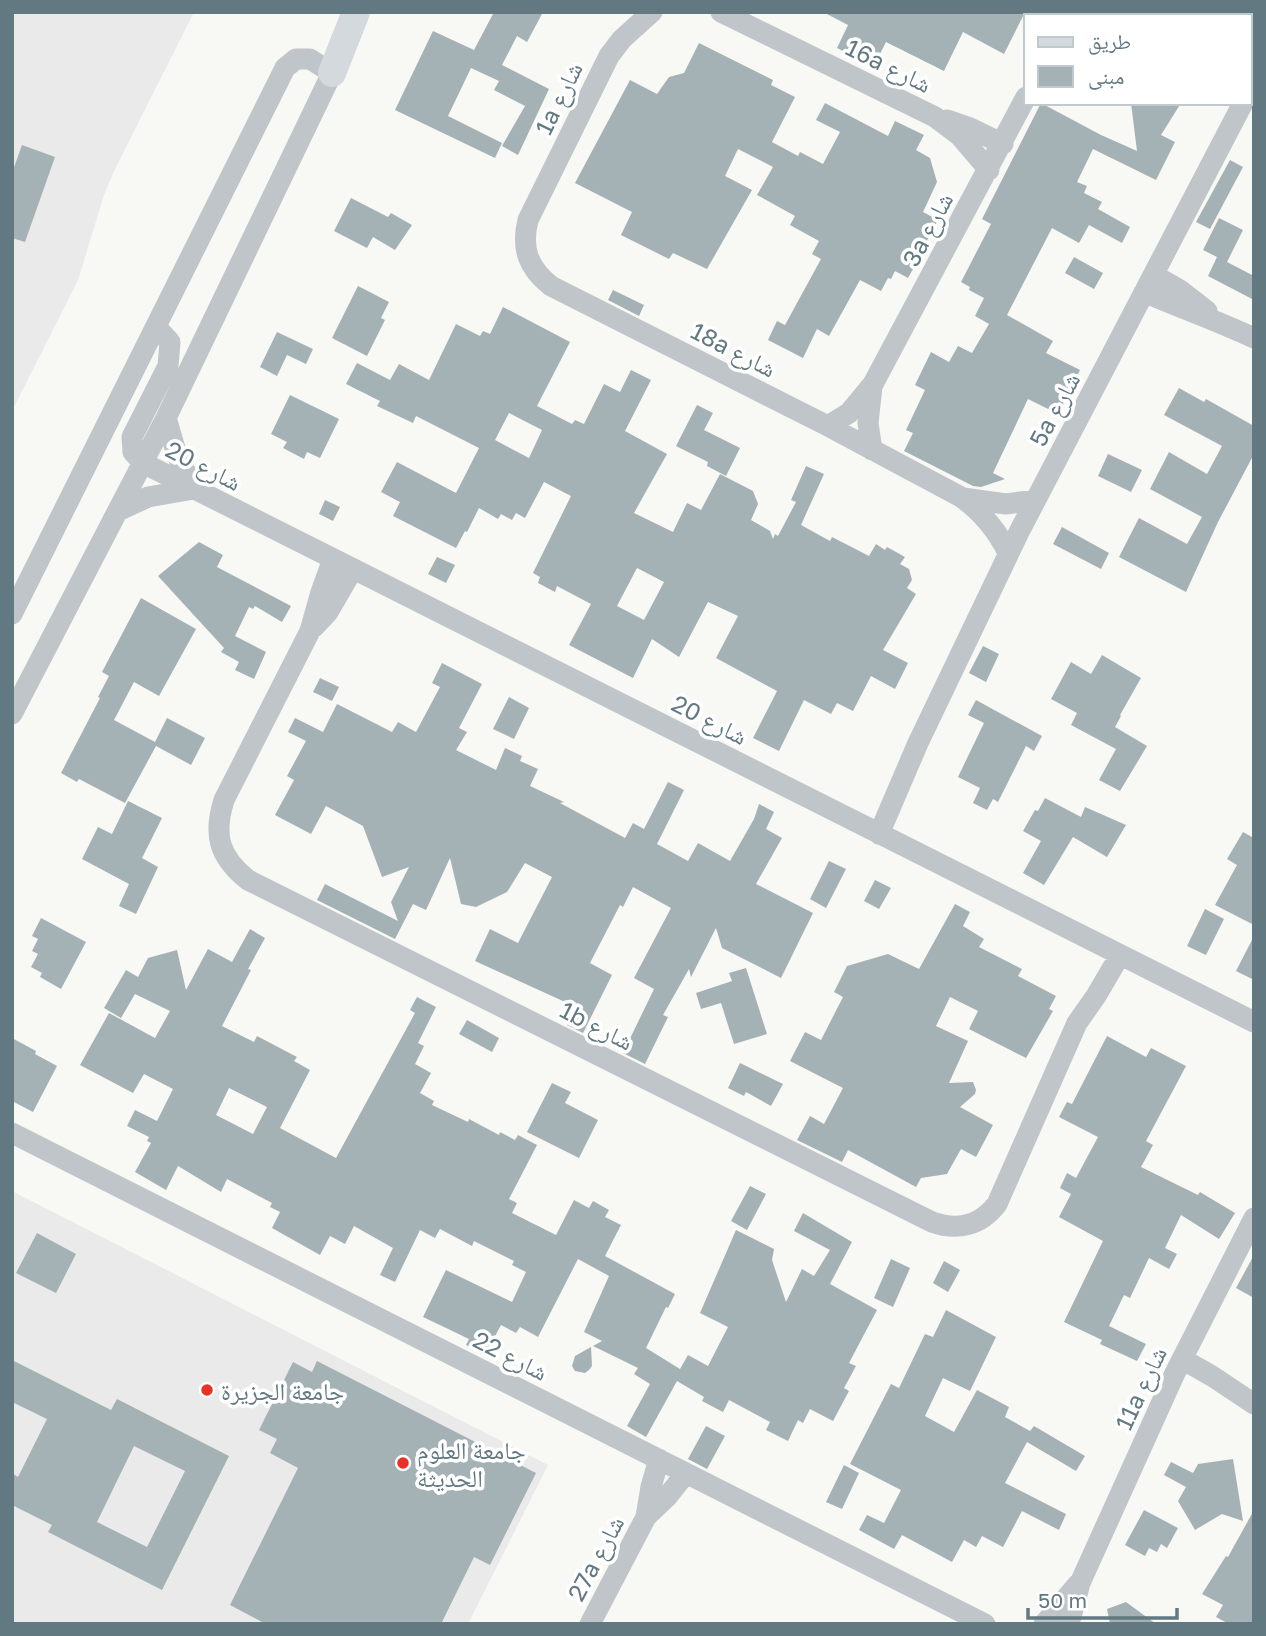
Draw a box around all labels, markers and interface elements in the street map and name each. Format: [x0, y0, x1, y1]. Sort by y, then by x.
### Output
legend [1024, 14, 1252, 105]
text: طريق [1088, 28, 1131, 55]
street label: 16a شارع [841, 32, 936, 100]
street label: 1a شارع [528, 57, 590, 140]
text: مبنى [1088, 63, 1124, 90]
street label: 3a شارع [896, 187, 960, 272]
street label: 18a شارع [686, 315, 781, 384]
street label: 5a شارع [1023, 367, 1087, 452]
street label: شارع 20 [161, 434, 246, 498]
street label: شارع 20 [667, 688, 752, 752]
street label: 1b شارع [555, 994, 638, 1057]
street label: شارع 22 [468, 1324, 553, 1388]
street label: 11a شارع [1108, 1342, 1174, 1435]
place label: جامعة الجزيرة [221, 1376, 344, 1405]
marker: جامعة الجزيرة [199, 1382, 215, 1398]
place label: جامعة العلوم الحديثة [417, 1435, 526, 1492]
marker: جامعة العلوم الحديثة [395, 1455, 411, 1471]
street label: 27a شارع [561, 1511, 631, 1606]
scale bar [1028, 1576, 1177, 1620]
text: 50 m [1038, 1587, 1087, 1613]

